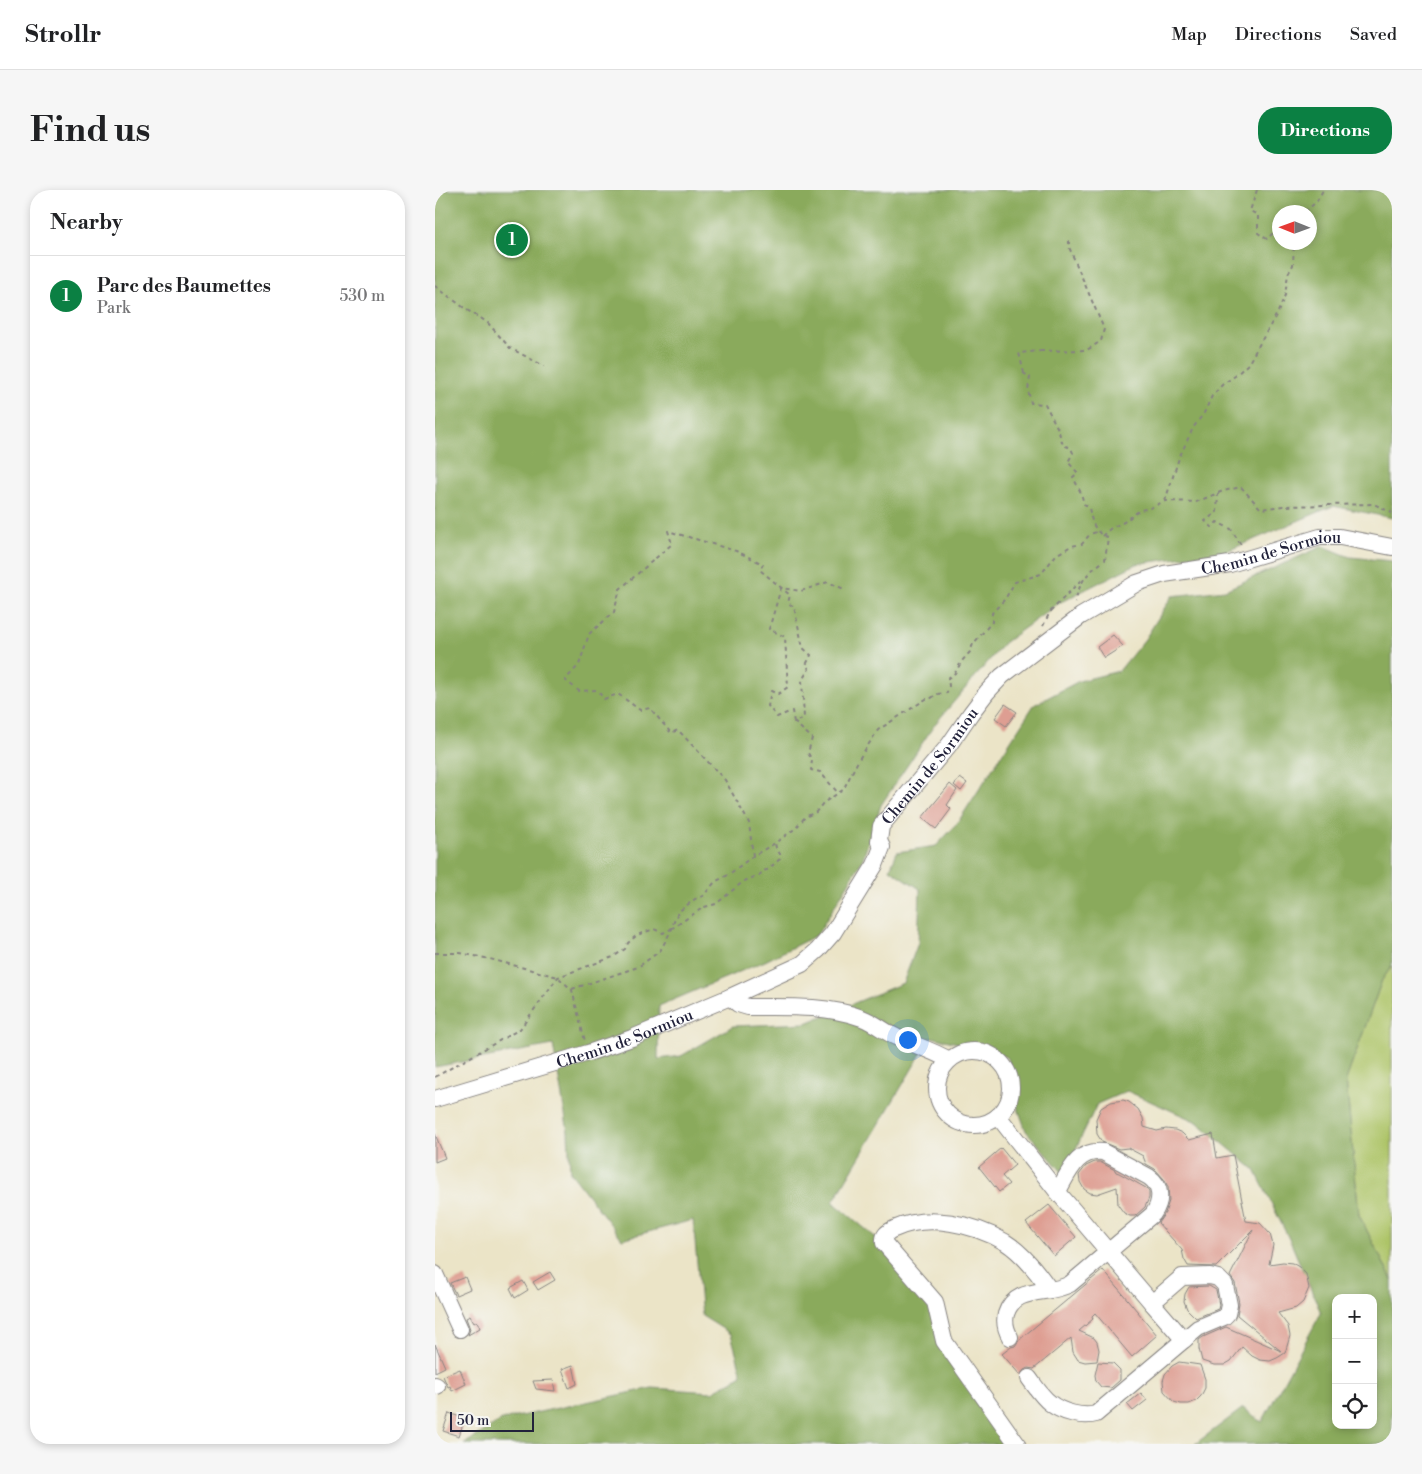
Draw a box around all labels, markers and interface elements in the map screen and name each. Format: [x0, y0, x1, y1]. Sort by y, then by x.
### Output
text: Strollr [25, 20, 101, 50]
text: Map [1171, 23, 1207, 46]
text: Directions [1235, 23, 1322, 46]
text: Saved [1350, 23, 1397, 46]
button: Directions [1258, 107, 1392, 154]
text: Find us [30, 109, 150, 152]
north arrow [1272, 205, 1317, 250]
text: Nearby [50, 210, 123, 236]
pin: 1 [496, 221, 528, 259]
text: Parc des Baumettes [97, 274, 271, 298]
text: 1 [62, 286, 70, 306]
text: 530 m [339, 286, 385, 306]
text: Park [97, 298, 130, 318]
street label: Chemin de Sormiou [1200, 528, 1341, 579]
street label: Chemin de Sormiou [877, 704, 983, 829]
street label: Chemin de Sormiou [554, 1005, 696, 1073]
your location [895, 1027, 921, 1053]
map controls [1332, 1294, 1377, 1429]
button: + [1332, 1294, 1377, 1339]
button: − [1332, 1339, 1377, 1384]
button: locate [1332, 1384, 1377, 1429]
scale bar [450, 1409, 534, 1432]
text: 50 m [457, 1412, 489, 1430]

